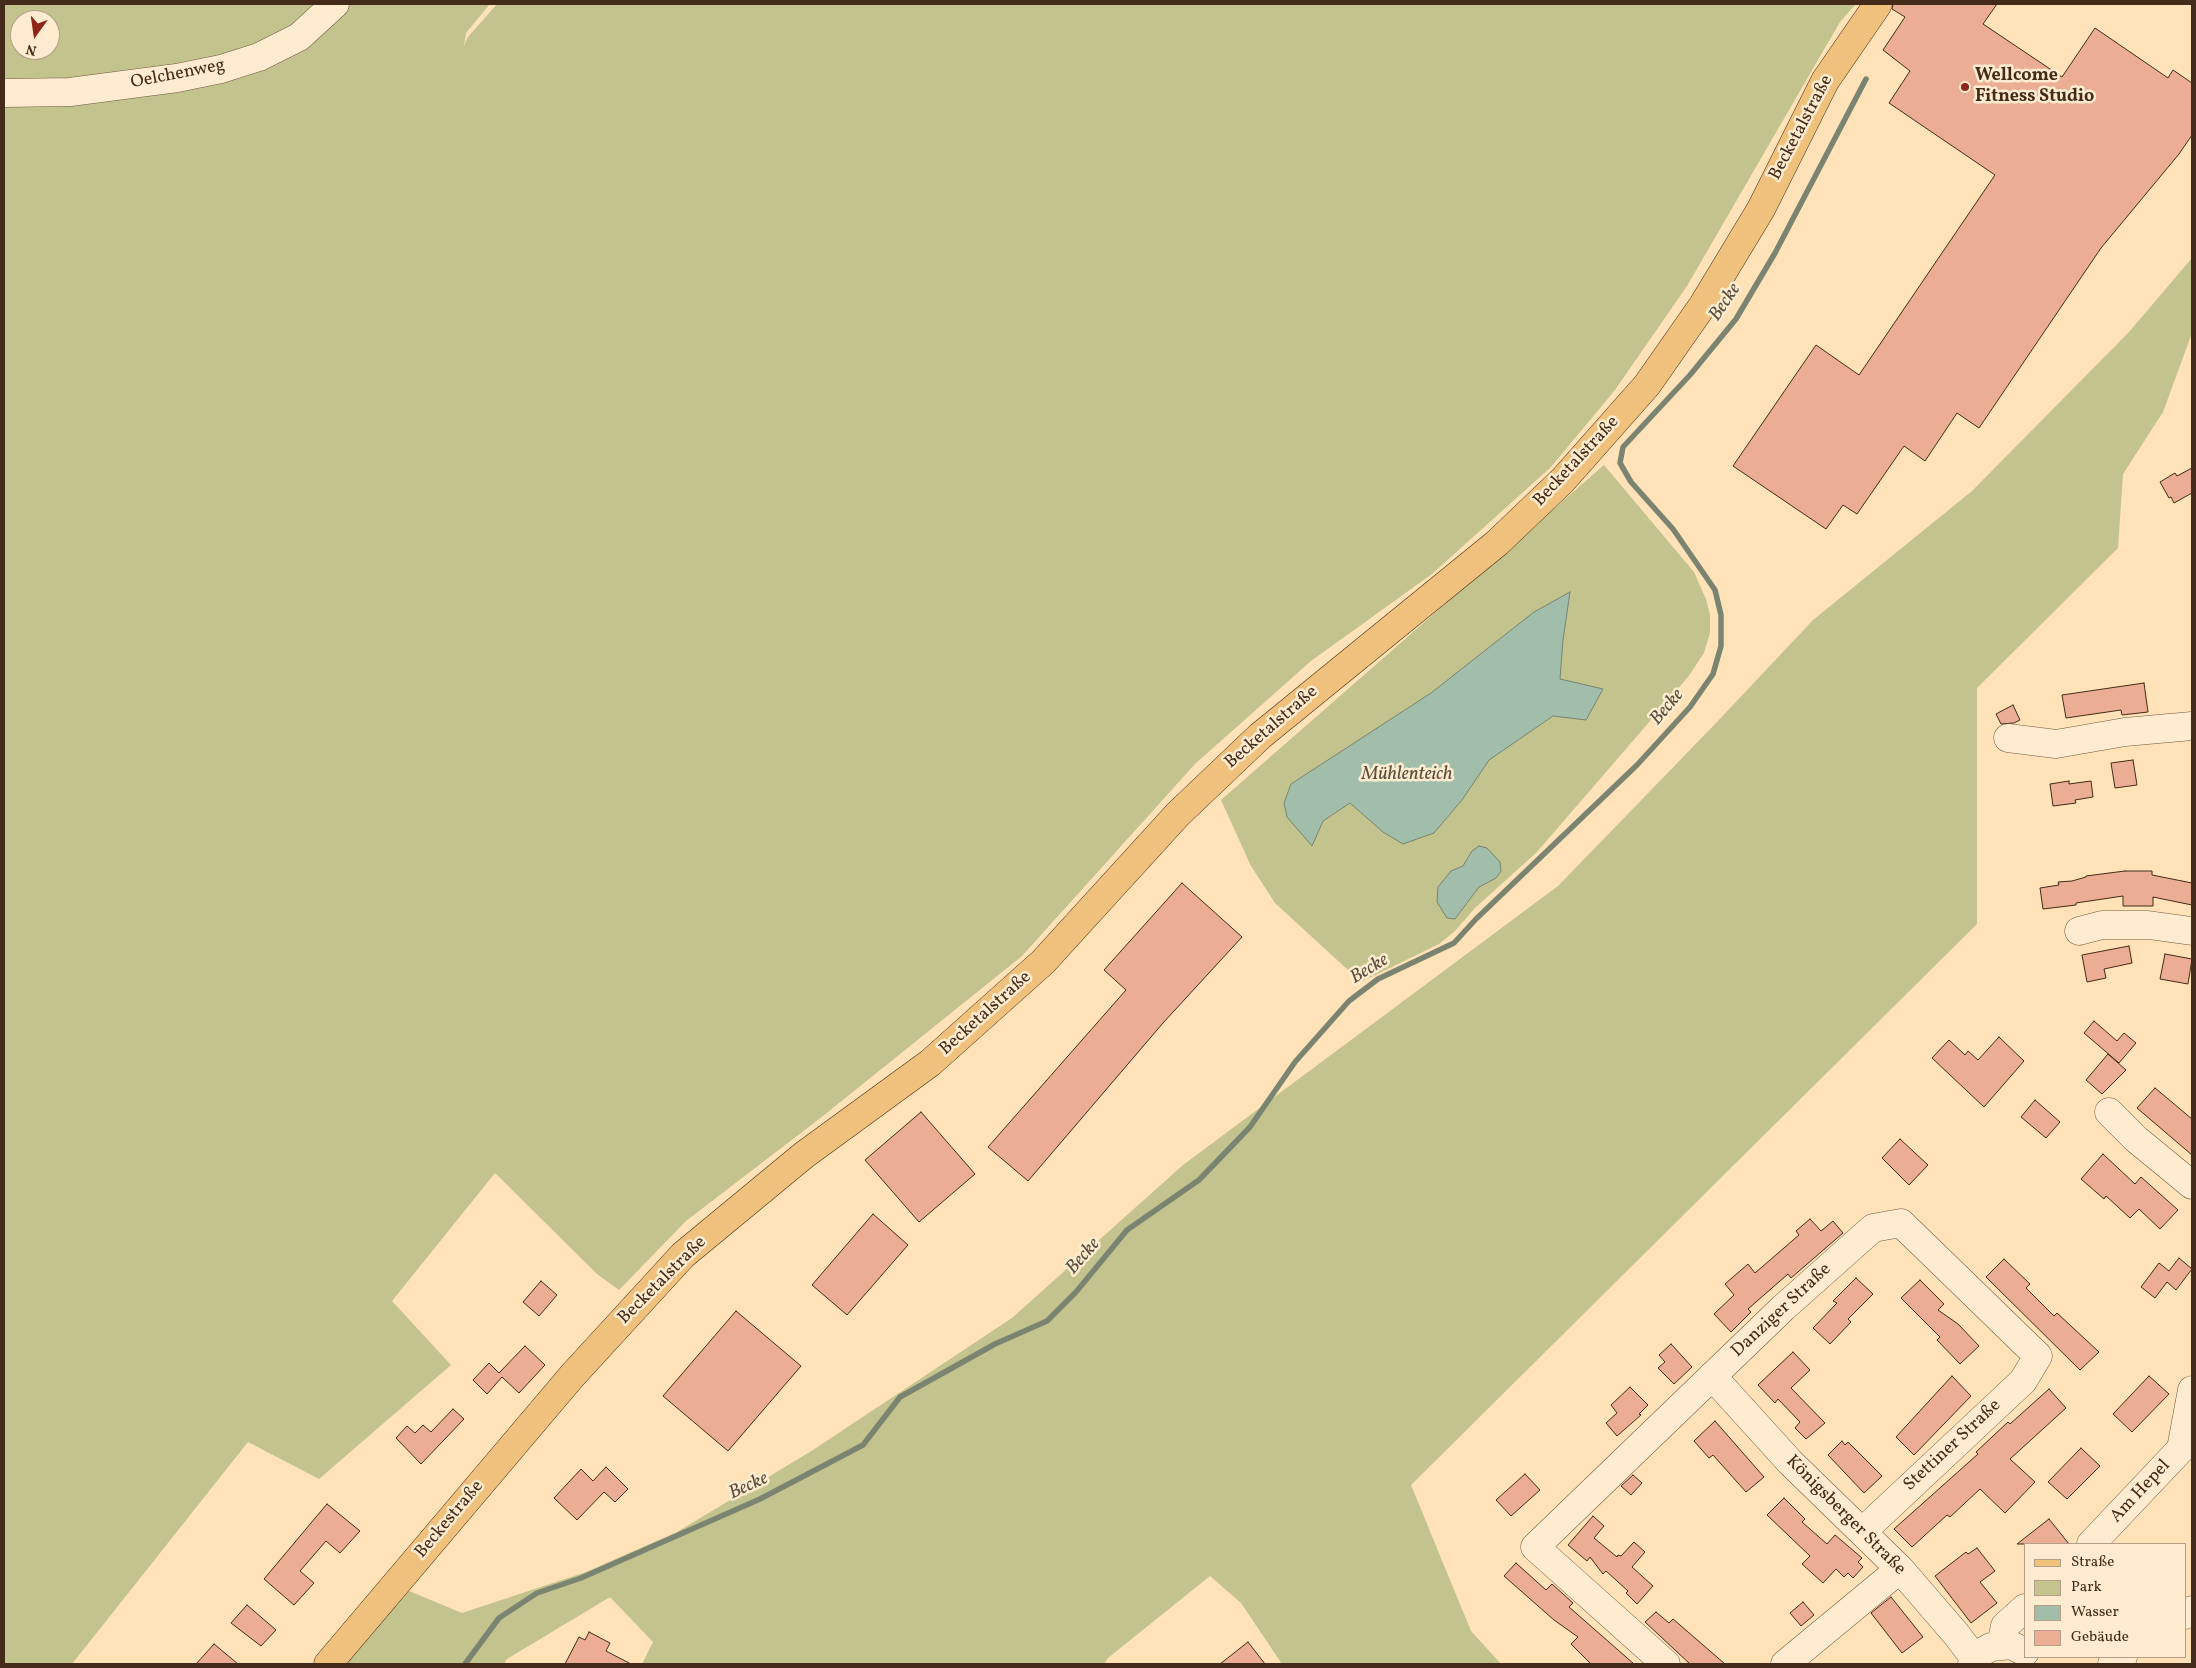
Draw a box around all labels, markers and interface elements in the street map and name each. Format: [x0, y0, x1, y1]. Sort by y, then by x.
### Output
north arrow [10, 10, 60, 60]
text: N [24, 39, 39, 60]
street label: Oelchenweg [129, 55, 227, 95]
place label: Wellcome Fitness Studio [1975, 66, 2094, 108]
street label: Becketalstraße [1765, 72, 1839, 184]
marker: Wellcome Fitness Studio [1959, 81, 1971, 93]
water label: Becke [1705, 280, 1747, 326]
street label: Becketalstraße [1530, 412, 1624, 512]
street label: Becketalstraße [1221, 682, 1323, 774]
water label: Becke [1646, 685, 1690, 731]
water label: Mühlenteich [1362, 765, 1452, 787]
water label: Becke [1347, 950, 1393, 990]
street label: Becketalstraße [936, 967, 1036, 1061]
street label: Becketalstraße [614, 1232, 712, 1330]
water label: Becke [1062, 1234, 1106, 1280]
street label: Danziger Straße [1728, 1259, 1836, 1363]
street label: Stettiner Straße [1900, 1395, 2006, 1497]
street label: Königsberger Straße [1780, 1451, 1910, 1581]
street label: Am Hepel [2106, 1456, 2176, 1528]
water label: Becke [726, 1468, 772, 1506]
street label: Beckestraße [411, 1477, 489, 1563]
legend [2024, 1543, 2186, 1658]
text: Straße [2071, 1552, 2114, 1573]
text: Park [2071, 1577, 2102, 1598]
text: Wasser [2071, 1602, 2119, 1623]
text: Gebäude [2071, 1627, 2129, 1648]

